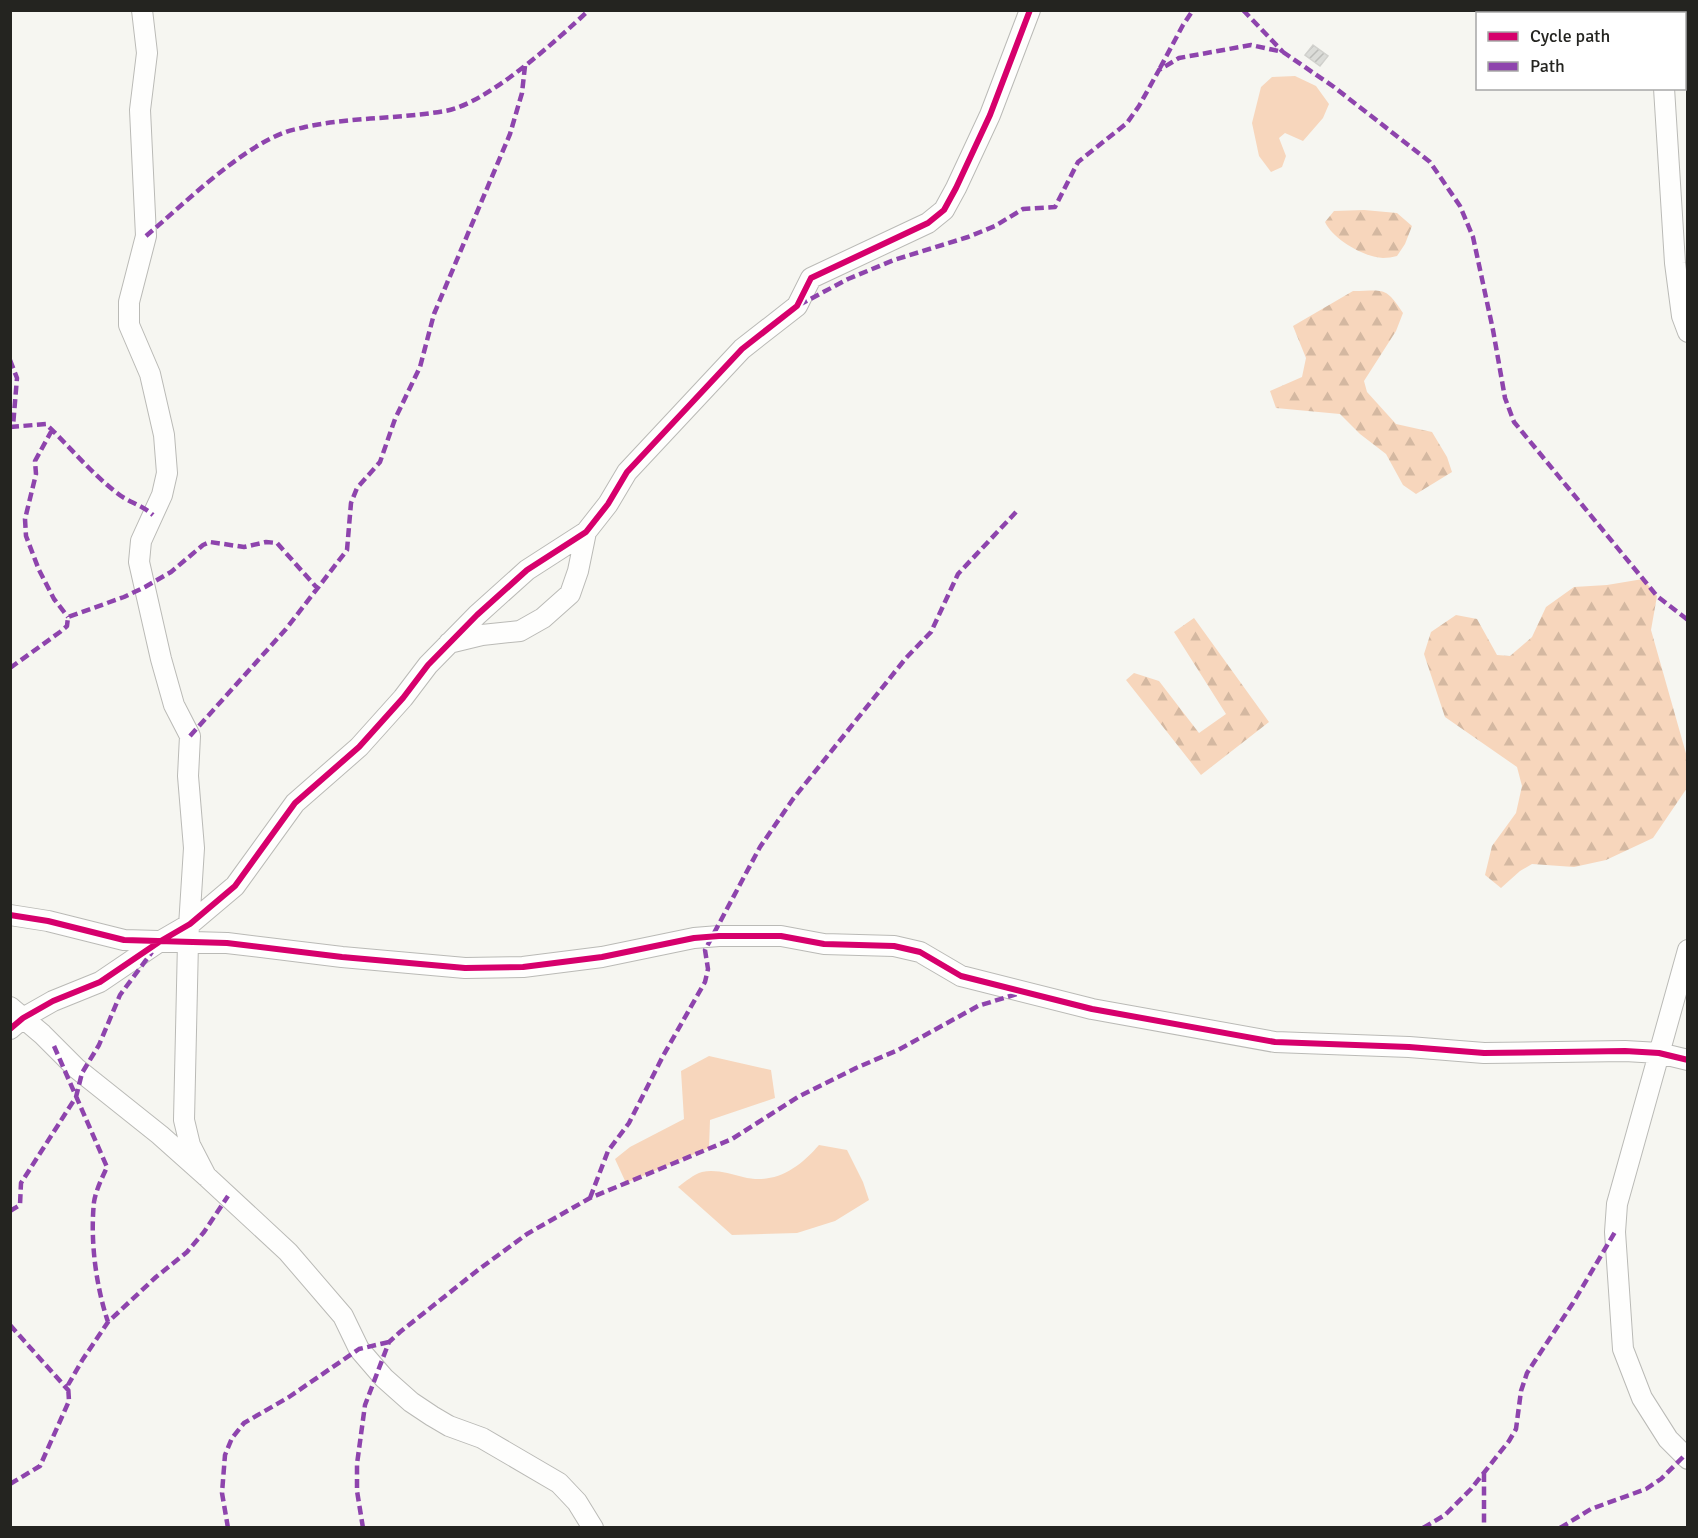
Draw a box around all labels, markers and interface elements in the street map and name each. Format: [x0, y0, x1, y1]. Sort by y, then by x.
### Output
legend [1476, 12, 1686, 90]
text: Cycle path [1530, 25, 1610, 47]
text: Path [1530, 55, 1565, 77]

